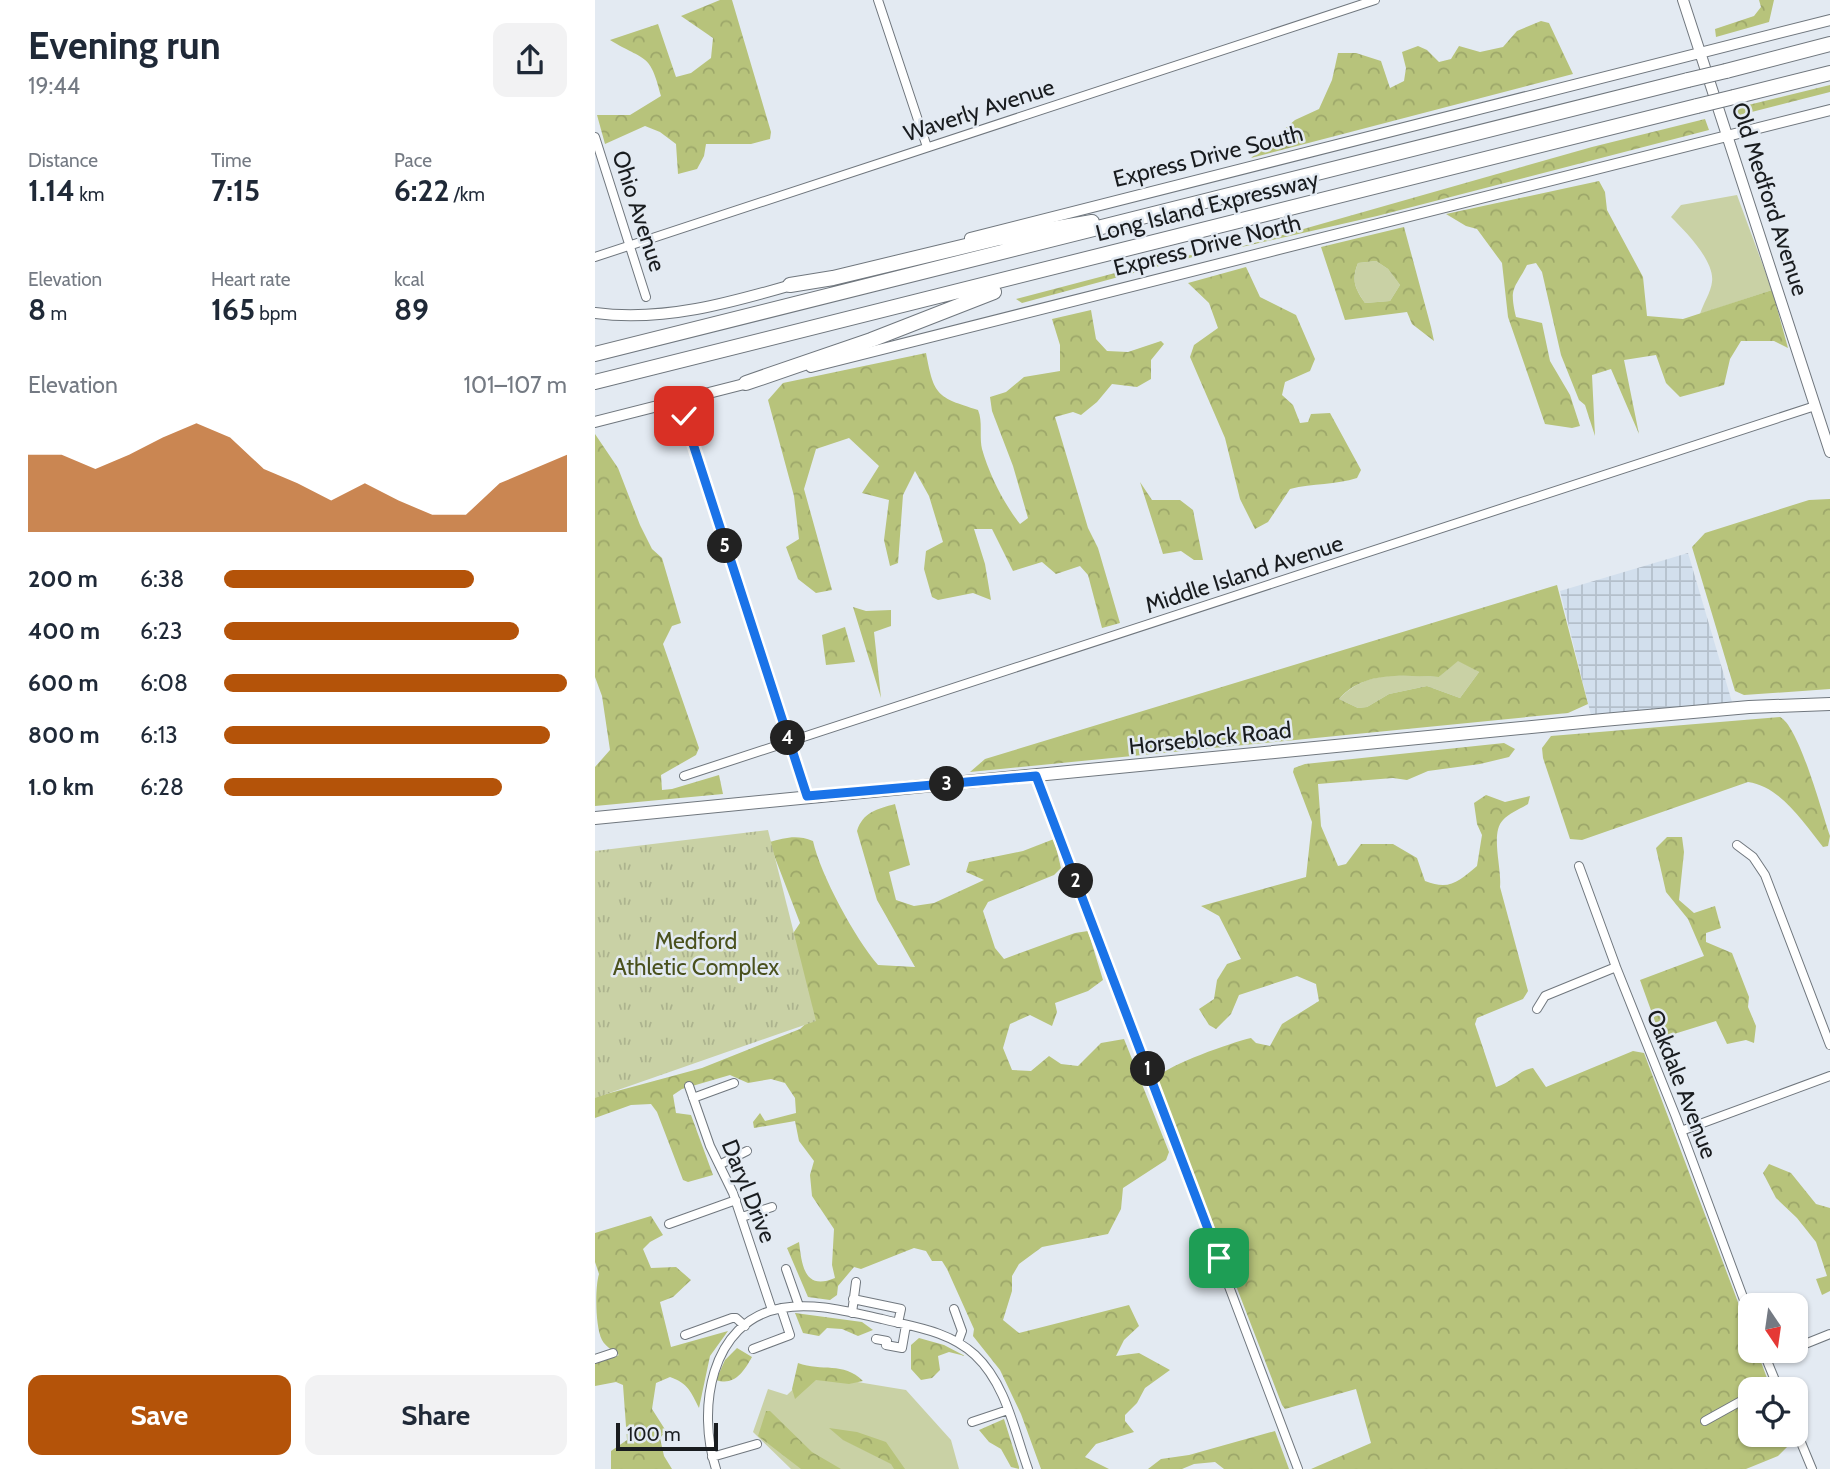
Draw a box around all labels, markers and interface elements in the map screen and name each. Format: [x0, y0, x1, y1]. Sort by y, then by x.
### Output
text: Evening run [28, 22, 221, 69]
button: share [493, 23, 567, 97]
text: 19:44 [28, 72, 80, 100]
street label: Waverly Avenue [900, 72, 1058, 148]
street label: Old Medford Avenue [1726, 99, 1815, 299]
street label: Express Drive South [1110, 119, 1306, 193]
street label: Ohio Avenue [606, 147, 672, 275]
text: Distance [28, 149, 98, 172]
text: Time [211, 149, 251, 172]
text: Pace [394, 149, 432, 172]
street label: Long Island Expressway [1093, 165, 1322, 247]
text: 1.14 [28, 172, 75, 209]
text: 7:15 [211, 172, 260, 209]
text: 6:22 [394, 172, 449, 209]
text: km [75, 183, 104, 206]
text: /km [449, 183, 485, 206]
street label: Express Drive North [1110, 208, 1304, 282]
text: Elevation [28, 268, 102, 291]
text: Heart rate [211, 268, 291, 291]
text: kcal [394, 268, 424, 291]
text: 8 [28, 291, 46, 328]
text: 165 [211, 291, 255, 328]
text: 89 [394, 291, 429, 328]
text: m [46, 302, 67, 325]
text: bpm [255, 302, 297, 325]
text: Elevation [28, 371, 118, 399]
text: 101–107 m [464, 371, 567, 399]
pin [654, 386, 714, 446]
icon: check [665, 397, 703, 435]
pin: 5 [708, 528, 743, 564]
street label: Middle Island Avenue [1141, 529, 1347, 619]
text: 5 [719, 534, 730, 557]
text: 200 m [28, 565, 98, 593]
text: 6:38 [140, 565, 184, 593]
text: 400 m [28, 617, 100, 645]
text: 6:23 [140, 617, 182, 645]
text: 600 m [28, 669, 99, 697]
text: 6:08 [140, 669, 188, 697]
street label: Horseblock Road [1127, 716, 1293, 760]
pin: 4 [771, 720, 805, 756]
text: 800 m [28, 721, 100, 749]
text: 6:13 [140, 721, 178, 749]
text: 4 [782, 726, 793, 749]
pin: 3 [929, 766, 965, 802]
text: 3 [941, 772, 952, 795]
text: 1.0 km [28, 773, 94, 801]
text: 6:28 [140, 773, 184, 801]
pin: 2 [1058, 864, 1093, 898]
text: 2 [1070, 869, 1081, 892]
park label: Medford Athletic Complex [613, 927, 779, 981]
street label: Oakdale Avenue [1641, 1006, 1723, 1163]
pin: 1 [1131, 1052, 1165, 1086]
text: 1 [1144, 1057, 1151, 1080]
street label: Daryl Drive [716, 1135, 782, 1247]
pin [1189, 1228, 1249, 1288]
icon: arrive [1200, 1239, 1238, 1277]
north arrow [1738, 1293, 1808, 1363]
map controls [1738, 1293, 1808, 1447]
button: Save [28, 1375, 291, 1455]
button: Share [305, 1375, 567, 1455]
button: locate [1738, 1377, 1808, 1447]
scale bar [616, 1420, 717, 1452]
text: 100 m [627, 1423, 681, 1446]

